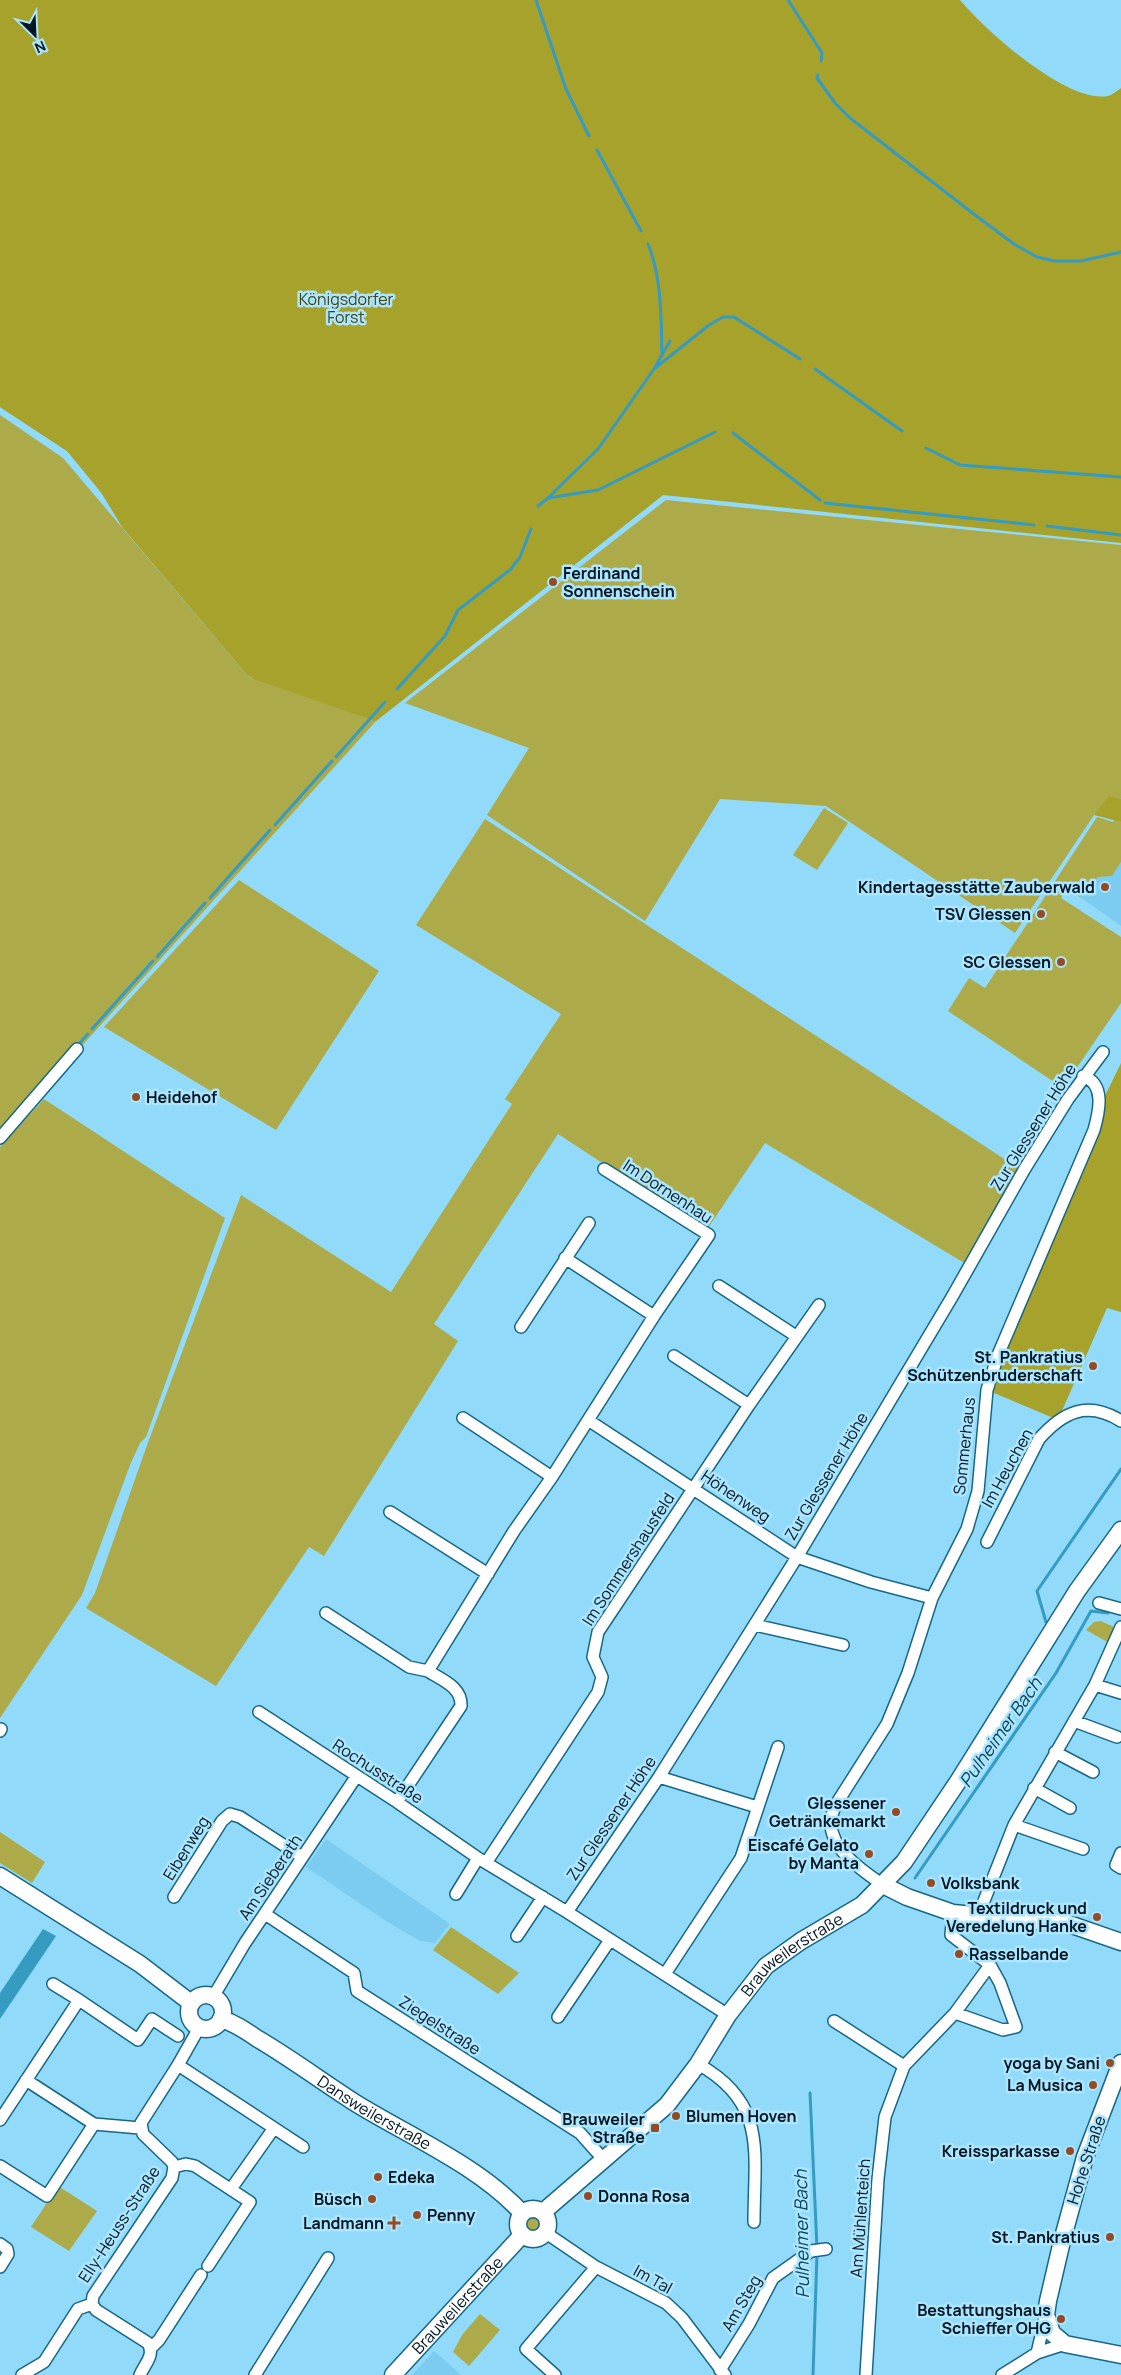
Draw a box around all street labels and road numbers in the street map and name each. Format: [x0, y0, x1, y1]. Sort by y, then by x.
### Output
street label: Zur Glessener Höhe [985, 1059, 1081, 1195]
street label: Im Dornenhau [619, 1154, 717, 1228]
street label: Sommerhaus [948, 1396, 980, 1496]
street label: Zur Glessener Höhe [779, 1408, 873, 1544]
street label: Im Heuchen [976, 1424, 1038, 1512]
street label: Höhenweg [697, 1465, 775, 1527]
street label: Im Sommershausfeld [577, 1488, 679, 1630]
street label: Rochusstraße [328, 1733, 428, 1809]
street label: Zur Glessener Höhe [561, 1751, 661, 1885]
street label: Eibenweg [158, 1812, 214, 1884]
street label: Am Sieberath [233, 1830, 307, 1924]
street label: Brauweilerstraße [736, 1908, 847, 2001]
street label: Ziegelstraße [395, 1990, 485, 2060]
street label: Dansweilerstraße [313, 2070, 435, 2155]
street label: Hohe Straße [1061, 2113, 1111, 2207]
street label: Am Mühlenteich [845, 2158, 875, 2278]
street label: Elly-Heuss-Straße [73, 2162, 165, 2286]
street label: Brauweilerstraße [407, 2252, 508, 2359]
street label: Im Tal [629, 2259, 677, 2299]
street label: Am Steg [716, 2271, 766, 2335]

